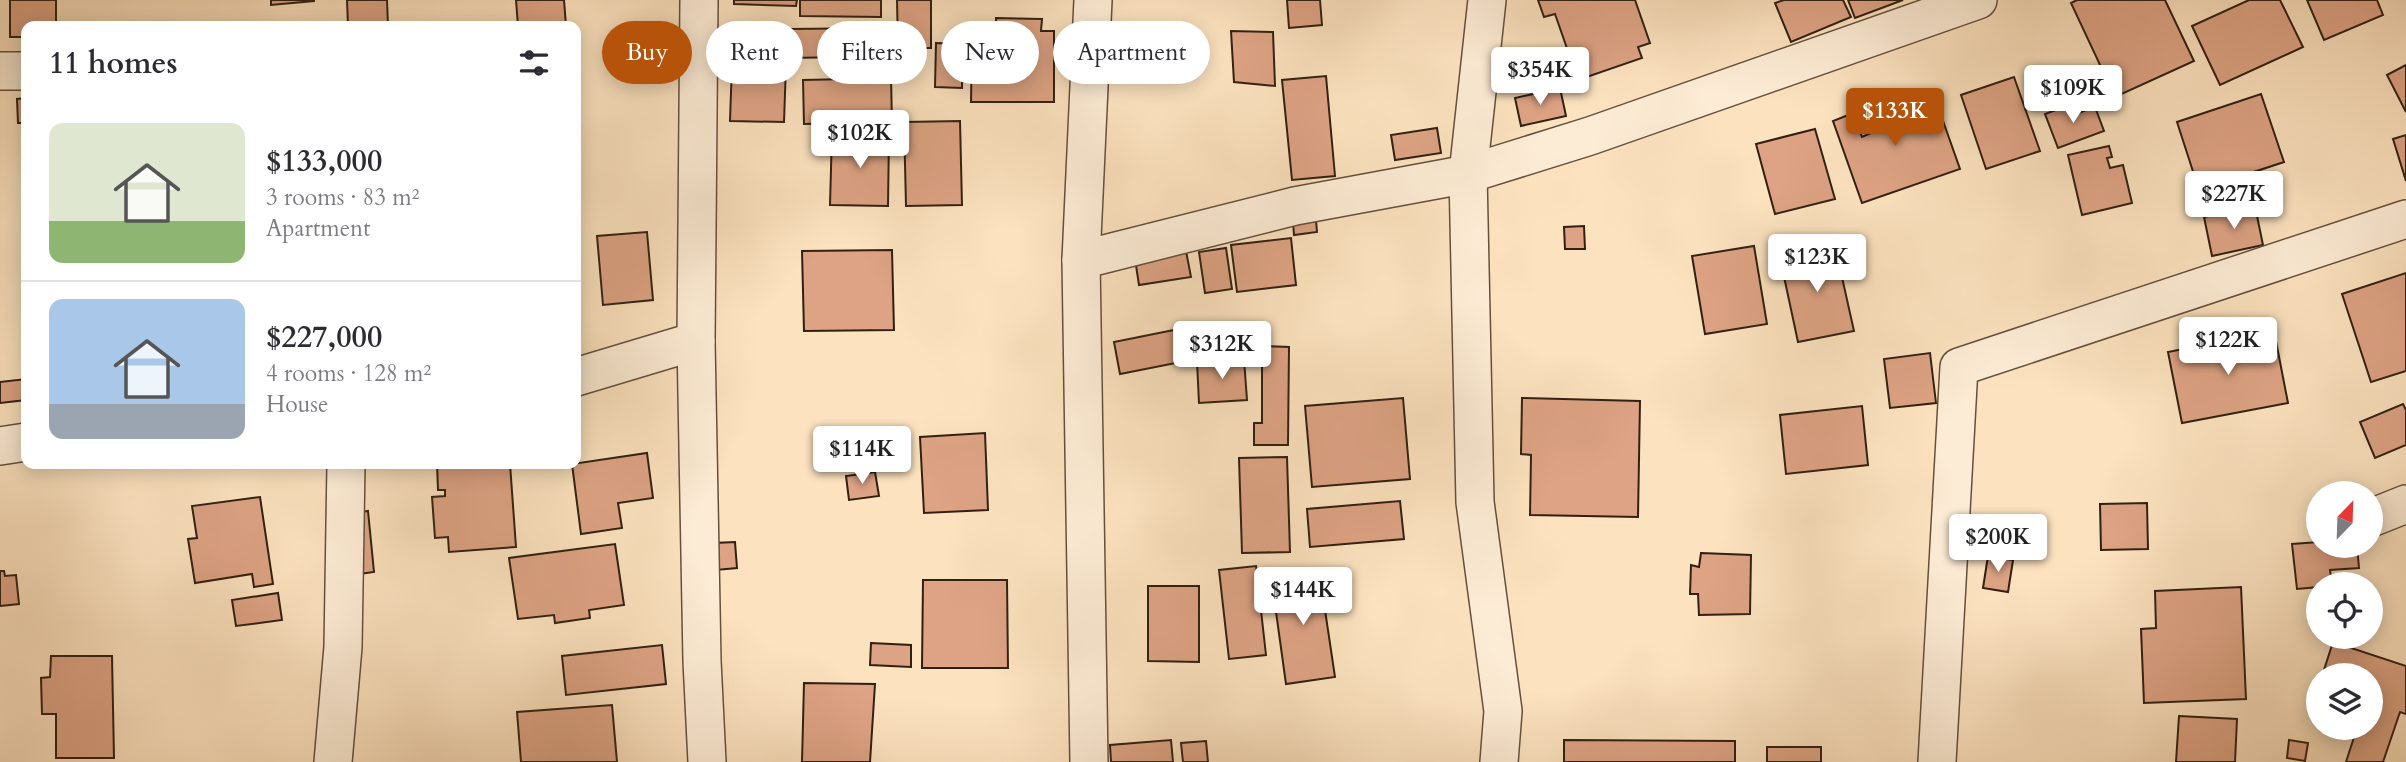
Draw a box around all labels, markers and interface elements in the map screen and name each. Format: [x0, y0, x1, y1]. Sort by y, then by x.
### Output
chip: Buy [602, 21, 692, 84]
chip: Rent [706, 21, 803, 84]
chip: Filters [817, 21, 927, 84]
chip: New [941, 21, 1039, 84]
chip: Apartment [1053, 21, 1210, 84]
text: 11 homes [49, 43, 178, 84]
icon: filters [515, 44, 553, 82]
pin: $354K [1491, 48, 1589, 107]
text: $354K [1507, 54, 1573, 85]
pin: $109K [2024, 66, 2122, 125]
text: $109K [2040, 72, 2106, 103]
pin: $133K [1846, 88, 1944, 148]
text: $133K [1862, 95, 1928, 126]
pin: $102K [811, 110, 909, 170]
text: $102K [827, 117, 893, 148]
text: $133,000 [266, 141, 382, 182]
icon: home [105, 151, 189, 235]
pin: $227K [2185, 172, 2283, 231]
text: $227K [2201, 178, 2267, 209]
text: 3 rooms · 83 m² [266, 182, 419, 213]
text: Apartment [266, 213, 370, 244]
pin: $123K [1768, 234, 1866, 294]
text: $123K [1784, 241, 1850, 272]
text: $227,000 [266, 317, 382, 358]
pin: $122K [2179, 318, 2277, 377]
pin: $312K [1173, 322, 1271, 381]
text: $122K [2195, 324, 2261, 355]
icon: home [105, 327, 189, 411]
text: $312K [1189, 328, 1255, 359]
text: 4 rooms · 128 m² [266, 358, 431, 389]
text: House [266, 389, 328, 420]
pin: $114K [813, 426, 911, 486]
text: $114K [829, 433, 895, 464]
north arrow [2306, 481, 2384, 558]
map controls [2306, 481, 2383, 740]
pin: $200K [1949, 514, 2047, 574]
text: $200K [1965, 521, 2031, 552]
pin: $144K [1254, 568, 1352, 627]
button: locate [2306, 572, 2383, 649]
text: $144K [1270, 574, 1336, 605]
button: layers [2306, 663, 2383, 740]

